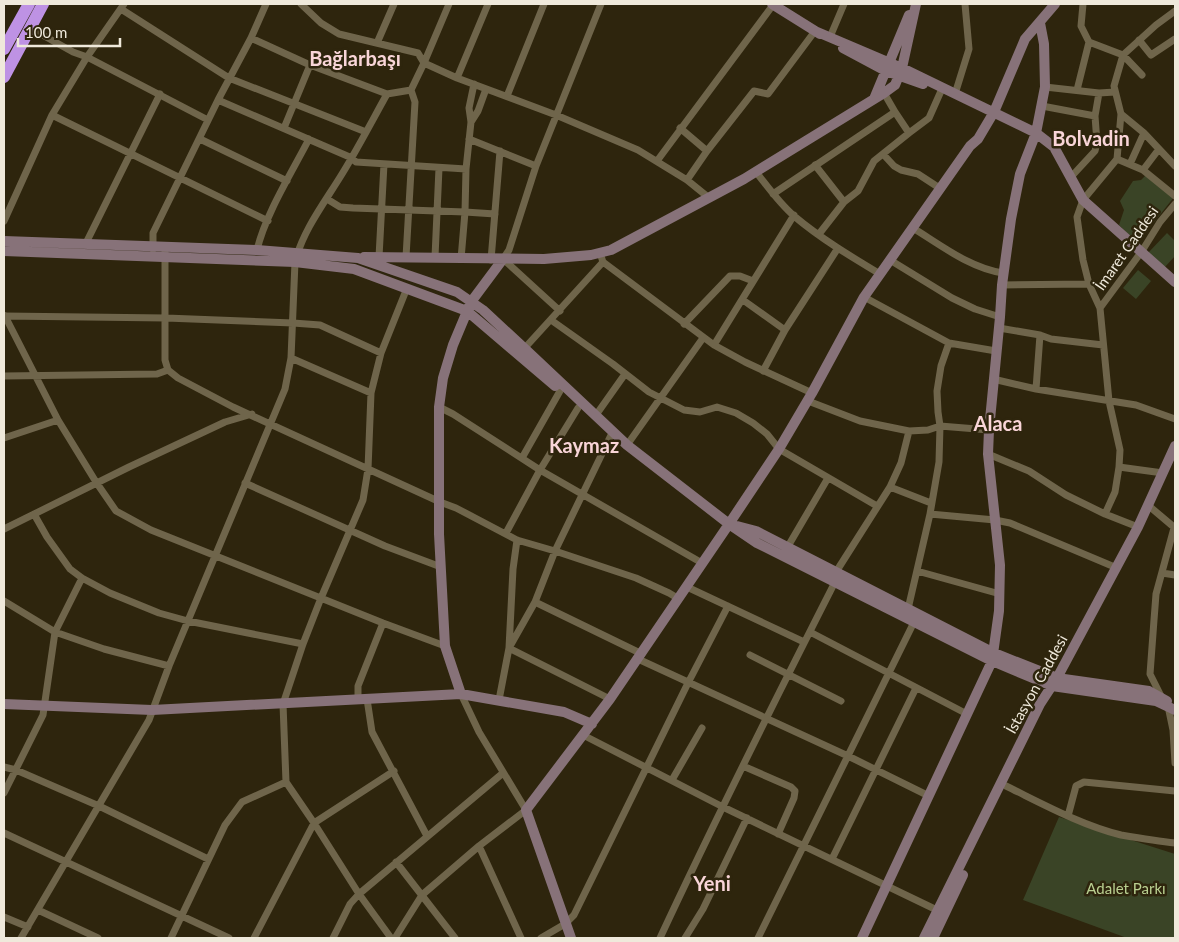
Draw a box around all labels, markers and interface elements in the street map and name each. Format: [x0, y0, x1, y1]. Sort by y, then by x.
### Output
scale bar [18, 15, 120, 47]
text: 100 m [25, 23, 67, 41]
district label: Bağlarbaşı [309, 46, 401, 70]
district label: Bolvadin [1052, 126, 1130, 150]
street label: İmaret Caddesi [1090, 203, 1162, 293]
district label: Alaca [973, 411, 1022, 435]
district label: Kaymaz [549, 433, 619, 457]
street label: İstasyon Caddesi [1001, 631, 1071, 737]
district label: Yeni [692, 871, 731, 895]
park label: Adalet Parkı [1086, 879, 1166, 897]

